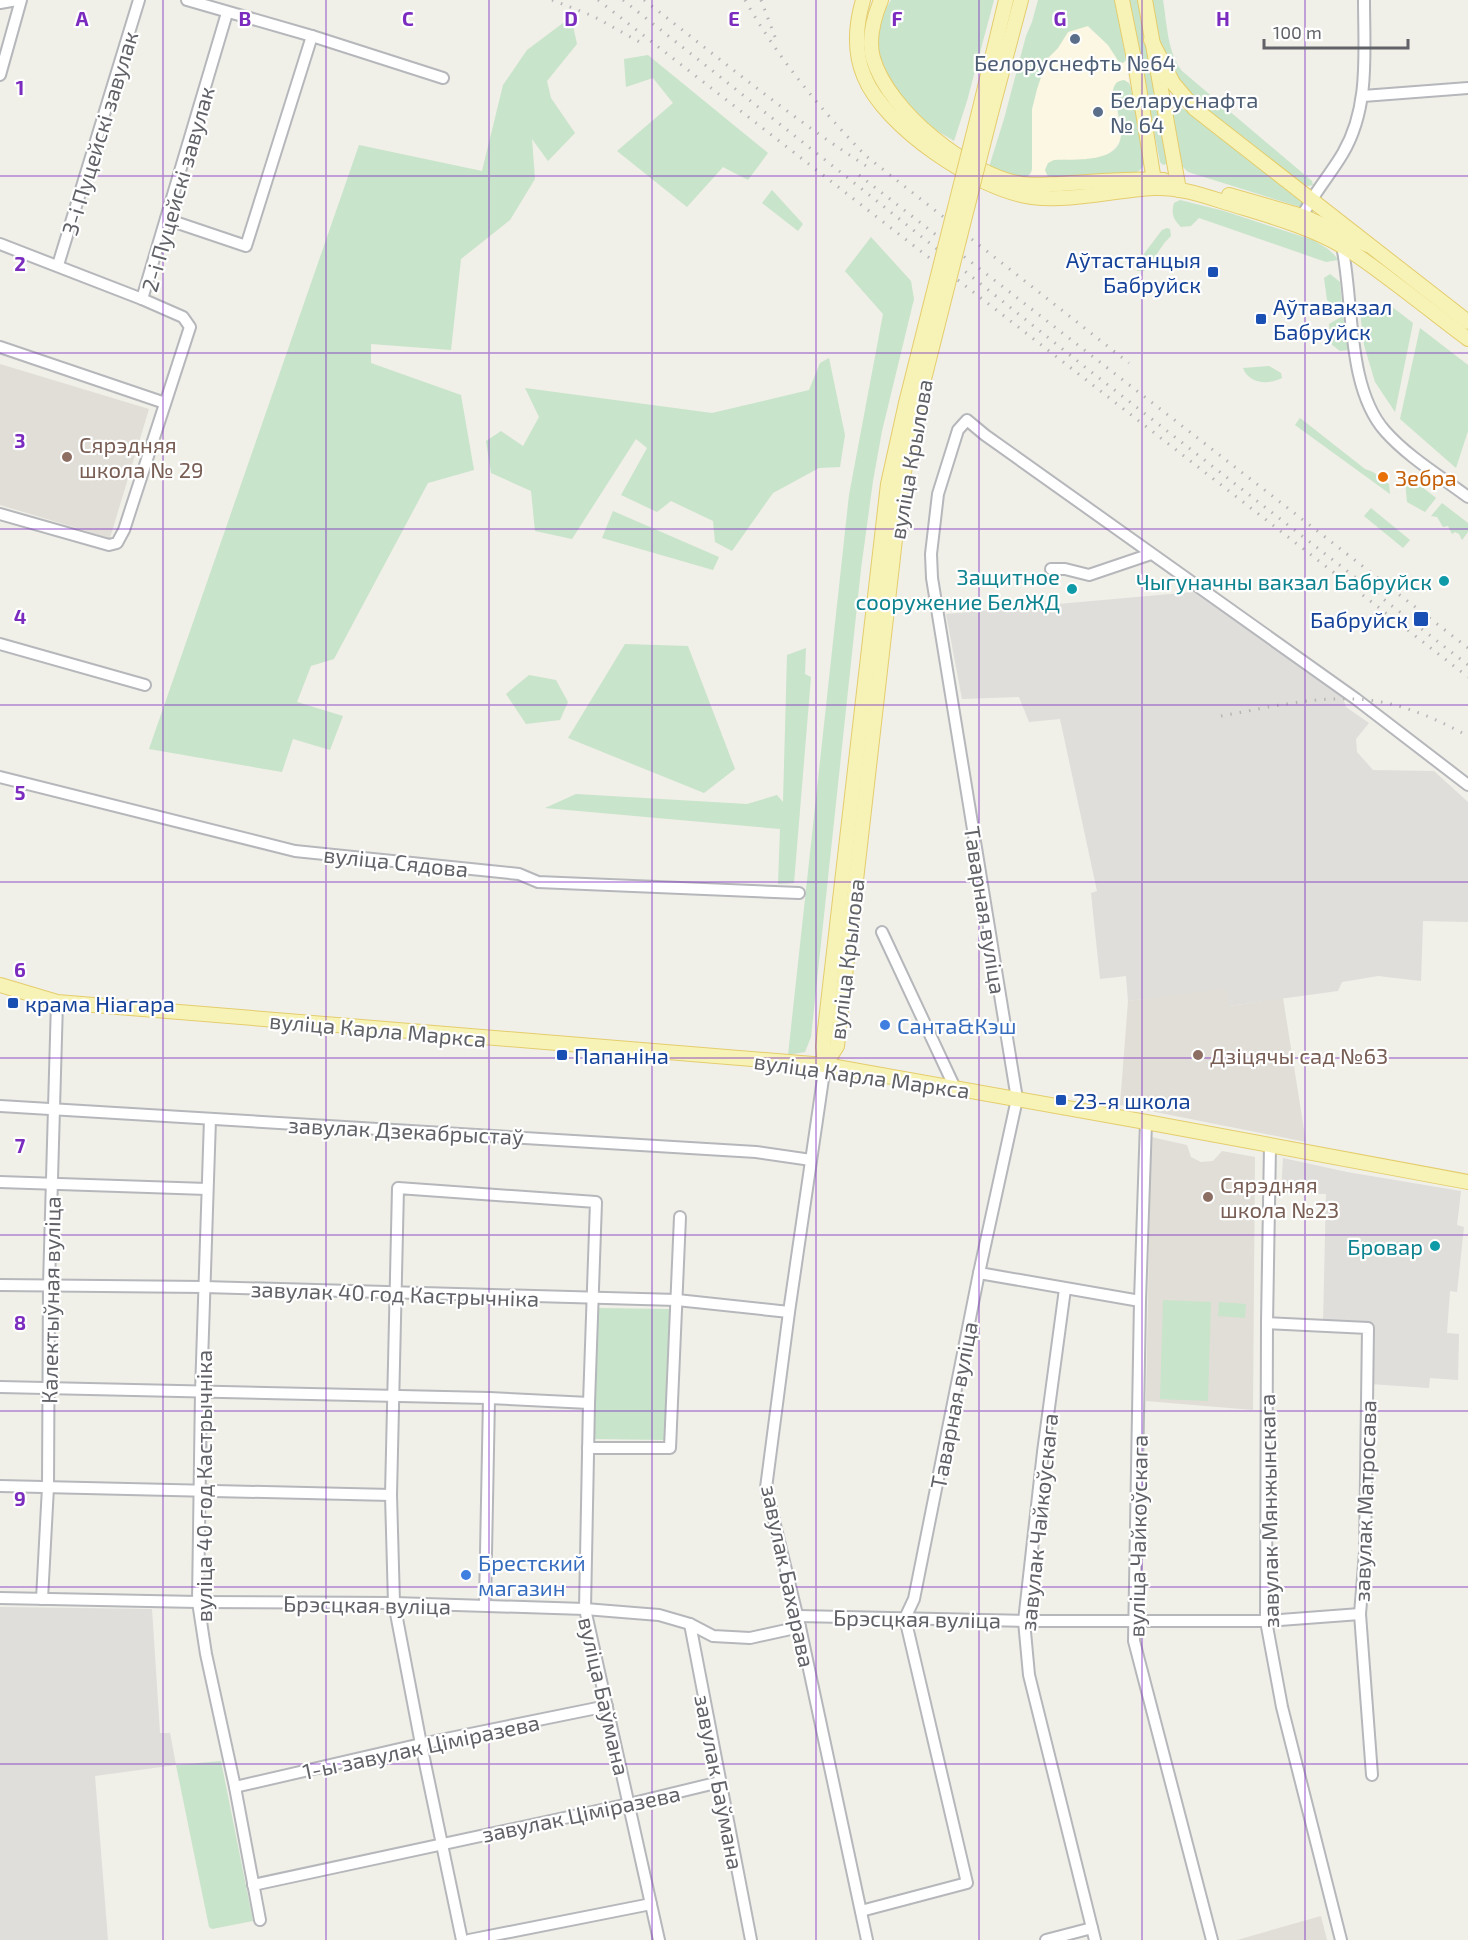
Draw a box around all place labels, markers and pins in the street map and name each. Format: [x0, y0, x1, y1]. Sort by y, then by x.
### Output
marker: Белоруснефть №64 [1068, 32, 1082, 46]
place label: Белоруснефть №64 [974, 49, 1176, 76]
place label: Беларуснафта № 64 [1110, 86, 1258, 137]
marker: Беларуснафта № 64 [1091, 105, 1105, 119]
place label: Аўтастанцыя Бабруйск [1066, 246, 1201, 298]
marker: Аўтастанцыя Бабруйск [1206, 265, 1220, 279]
place label: Аўтавакзал Бабруйск [1273, 293, 1392, 345]
marker: Аўтавакзал Бабруйск [1254, 312, 1268, 326]
place label: Сярэдняя школа № 29 [79, 431, 204, 482]
marker: Сярэдняя школа № 29 [60, 450, 74, 464]
place label: Зебра [1395, 464, 1457, 490]
marker: Зебра [1376, 470, 1390, 484]
place label: Защитное сооружение БелЖД [856, 563, 1060, 615]
place label: Чыгуначны вакзал Бабруйск [1136, 568, 1432, 595]
marker: Чыгуначны вакзал Бабруйск [1437, 574, 1451, 588]
marker: Защитное сооружение БелЖД [1065, 582, 1079, 596]
place label: Бабруйск [1310, 606, 1408, 633]
marker: Бабруйск [1412, 610, 1430, 628]
place label: крама Ніагара [25, 990, 175, 1016]
marker: крама Ніагара [6, 996, 20, 1010]
place label: Санта&Кэш [897, 1012, 1016, 1038]
marker: Санта&Кэш [878, 1018, 892, 1032]
place label: Папаніна [574, 1042, 669, 1068]
place label: Дзіцячы сад №63 [1210, 1042, 1388, 1068]
marker: Папаніна [555, 1048, 569, 1062]
marker: Дзіцячы сад №63 [1191, 1048, 1205, 1062]
place label: 23-я школа [1073, 1087, 1191, 1113]
marker: 23-я школа [1054, 1093, 1068, 1107]
place label: Сярэдняя школа №23 [1220, 1171, 1339, 1222]
marker: Сярэдняя школа №23 [1201, 1190, 1215, 1204]
place label: Бровар [1347, 1233, 1423, 1259]
marker: Бровар [1428, 1239, 1442, 1253]
place label: Брестский магазин [478, 1549, 586, 1600]
marker: Брестский магазин [459, 1568, 473, 1582]

